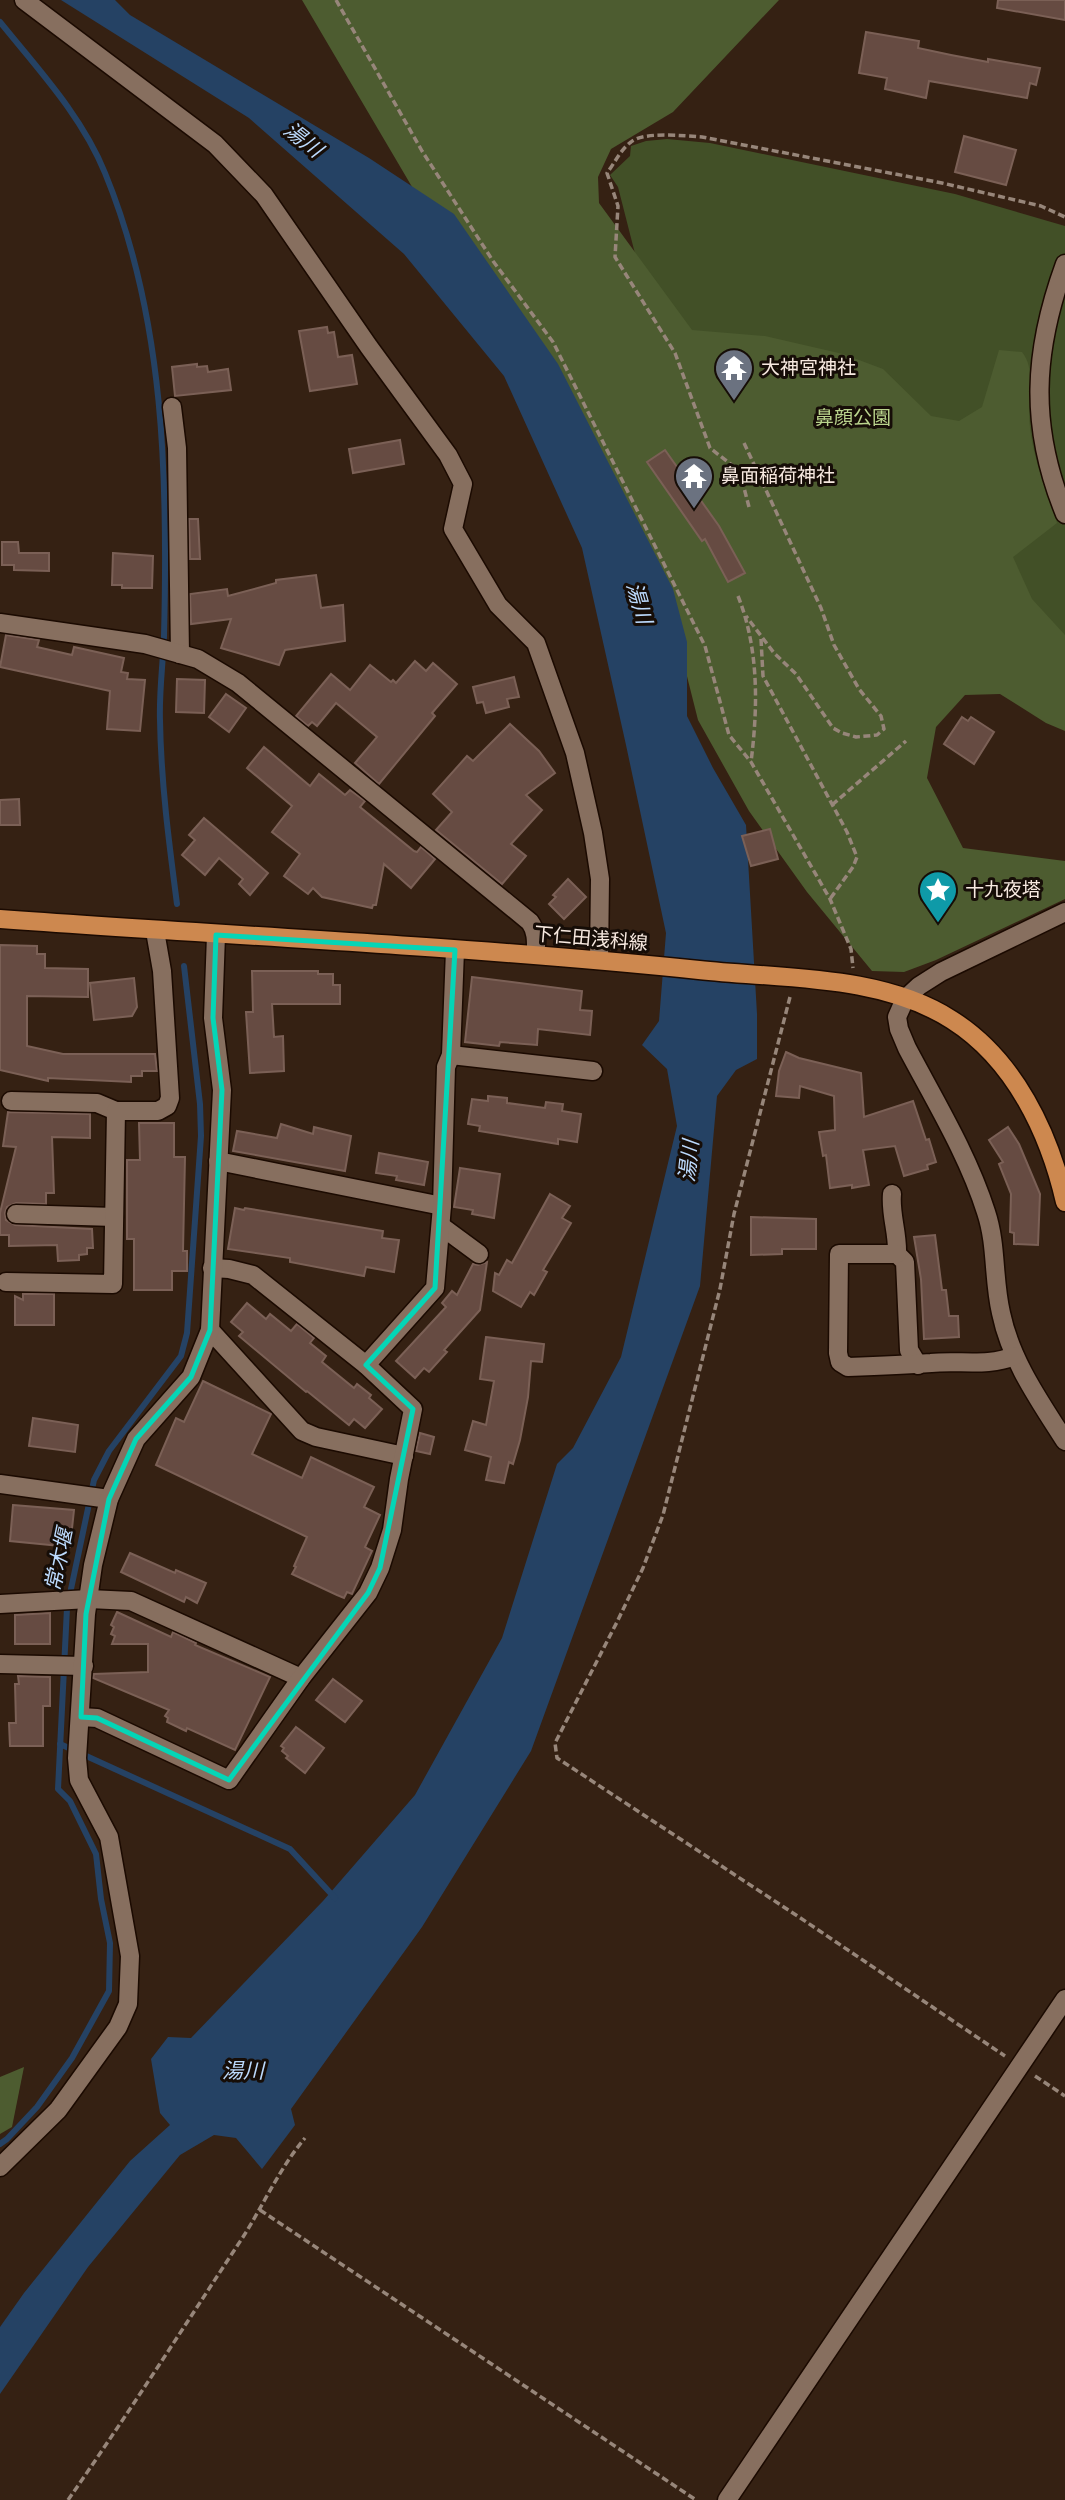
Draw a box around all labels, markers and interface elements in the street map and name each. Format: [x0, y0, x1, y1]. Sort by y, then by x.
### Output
water label: 湯川 [278, 116, 330, 165]
temple icon: 大神宮神社 [713, 347, 755, 402]
place label: 大神宮神社 [761, 355, 856, 381]
park label: 鼻顔公園 [815, 405, 891, 431]
temple icon: 鼻面稲荷神社 [673, 455, 715, 510]
place label: 鼻面稲荷神社 [721, 463, 835, 489]
water label: 湯川 [620, 579, 659, 629]
place icon: 十九夜塔 [917, 869, 959, 924]
place label: 十九夜塔 [965, 877, 1041, 903]
street label: 下仁田浅科線 [533, 921, 649, 957]
water label: 湯川 [673, 1137, 705, 1183]
water label: 常木堰 [39, 1522, 80, 1594]
water label: 湯川 [222, 2057, 266, 2085]

